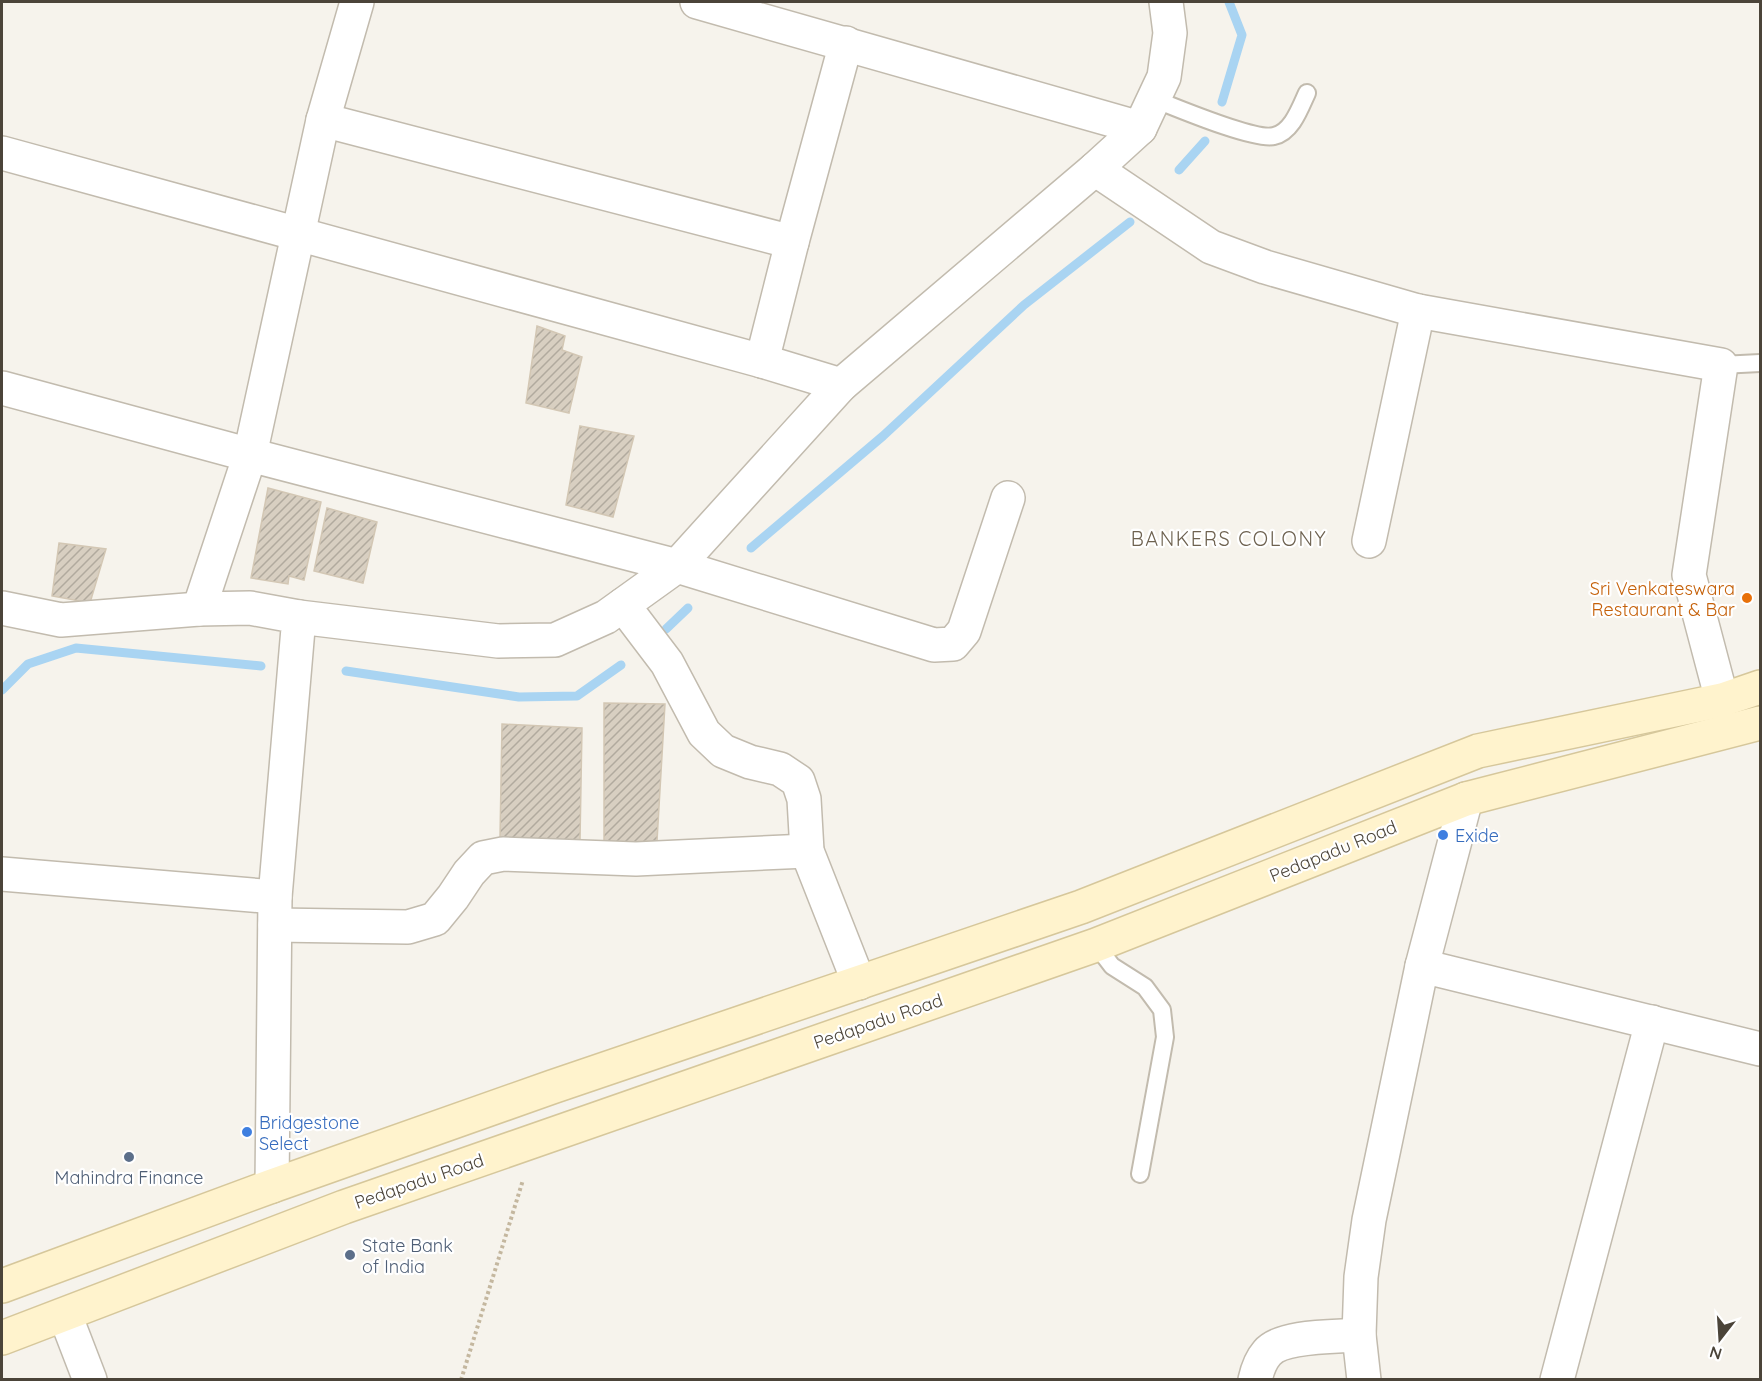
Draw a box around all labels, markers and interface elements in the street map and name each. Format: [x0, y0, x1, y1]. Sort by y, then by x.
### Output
district label: BANKERS COLONY [1131, 526, 1327, 551]
place label: Sri Venkateswara Restaurant & Bar [1590, 577, 1735, 621]
marker: Sri Venkateswara Restaurant & Bar [1740, 591, 1754, 605]
street label: Pedapadu Road [1266, 815, 1400, 887]
place label: Exide [1455, 824, 1499, 847]
marker: Exide [1436, 828, 1450, 842]
street label: Pedapadu Road [810, 988, 946, 1054]
place label: Bridgestone Select [259, 1111, 359, 1155]
marker: Bridgestone Select [240, 1125, 254, 1139]
street label: Pedapadu Road [351, 1148, 487, 1214]
marker: Mahindra Finance [122, 1150, 136, 1164]
place label: Mahindra Finance [55, 1166, 203, 1189]
place label: State Bank of India [362, 1234, 453, 1278]
marker: State Bank of India [343, 1248, 357, 1262]
north arrow [1690, 1309, 1750, 1369]
text: N [1707, 1342, 1724, 1365]

